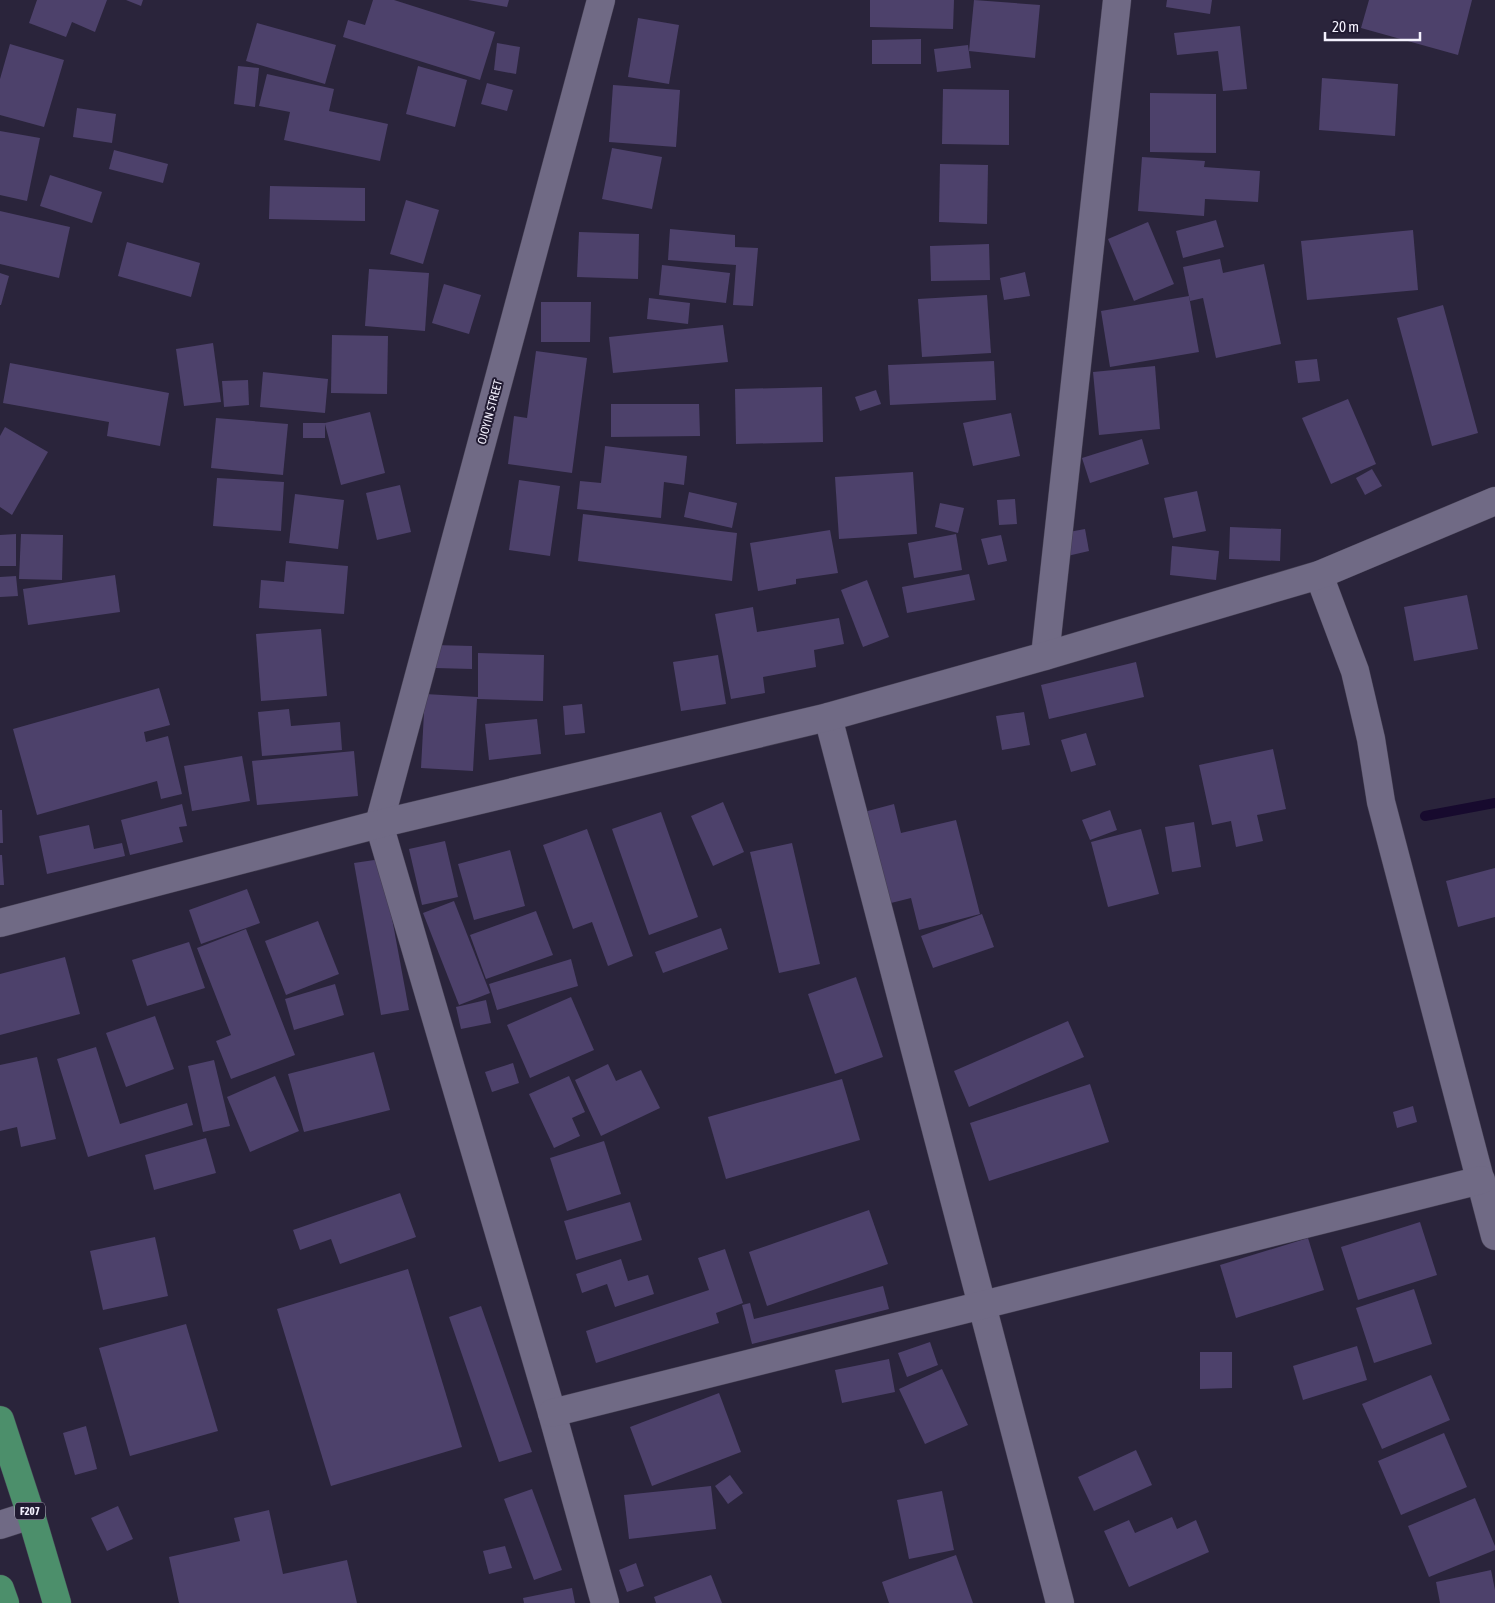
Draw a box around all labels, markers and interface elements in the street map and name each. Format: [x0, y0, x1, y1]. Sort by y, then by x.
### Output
scale bar [1325, 10, 1420, 42]
text: 20 m [1332, 18, 1359, 35]
street label: OJOYIN STREET [475, 378, 505, 446]
road number: F207 [15, 1502, 45, 1520]

